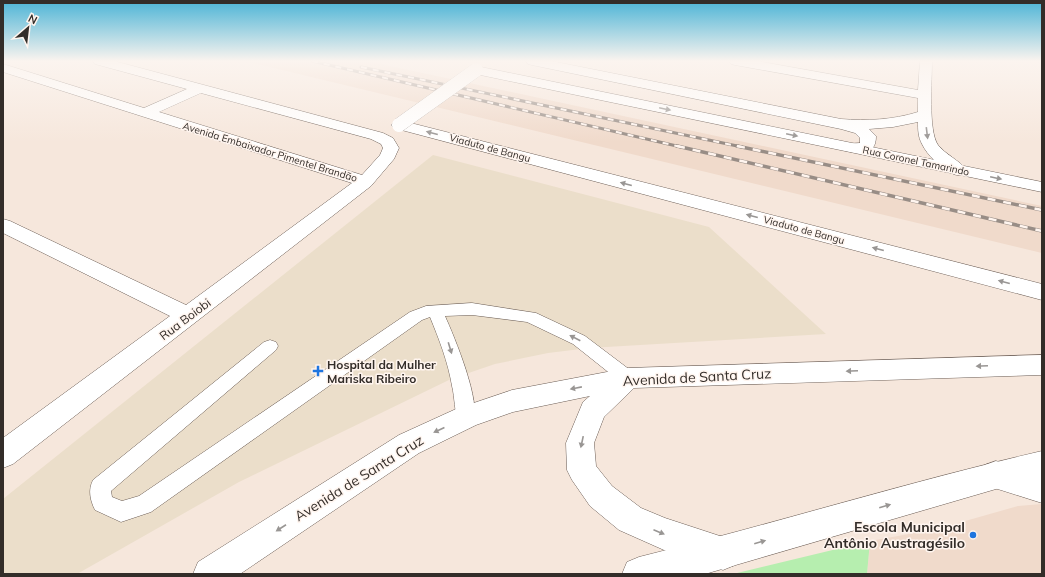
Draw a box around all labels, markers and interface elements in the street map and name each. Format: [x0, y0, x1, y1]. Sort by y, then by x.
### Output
north arrow [8, 8, 48, 48]
text: N [26, 11, 40, 27]
one-way arrow [659, 106, 671, 112]
street label: Avenida Embaixador Pimentel Brandão [181, 119, 359, 185]
one-way arrow [924, 127, 931, 140]
one-way arrow [426, 130, 438, 136]
street label: Viaduto de Bangu [448, 131, 532, 165]
one-way arrow [786, 133, 799, 139]
street label: Rua Coronel Tamarindo [861, 143, 971, 179]
one-way arrow [990, 175, 1002, 181]
one-way arrow [620, 180, 632, 186]
one-way arrow [745, 213, 757, 219]
street label: Viaduto de Bangu [762, 213, 846, 247]
one-way arrow [872, 246, 884, 252]
one-way arrow [998, 279, 1010, 285]
street label: Rua Boiobi [156, 295, 214, 343]
one-way arrow [569, 335, 581, 341]
one-way arrow [447, 342, 453, 354]
place label: Hospital da Mulher Mariska Ribeiro [327, 357, 436, 386]
one-way arrow [976, 363, 988, 370]
street label: Avenida de Santa Cruz [622, 364, 772, 390]
marker: Hospital da Mulher Mariska Ribeiro [312, 365, 324, 377]
one-way arrow [846, 367, 858, 374]
one-way arrow [570, 386, 582, 392]
one-way arrow [433, 427, 445, 433]
street label: Avenida de Santa Cruz [291, 431, 427, 525]
one-way arrow [579, 435, 585, 448]
one-way arrow [879, 503, 891, 509]
place label: Escola Municipal Antônio Austragésilo [824, 518, 965, 552]
one-way arrow [275, 524, 287, 531]
one-way arrow [654, 529, 665, 535]
marker: Escola Municipal Antônio Austragésilo [968, 530, 978, 540]
one-way arrow [754, 539, 766, 545]

